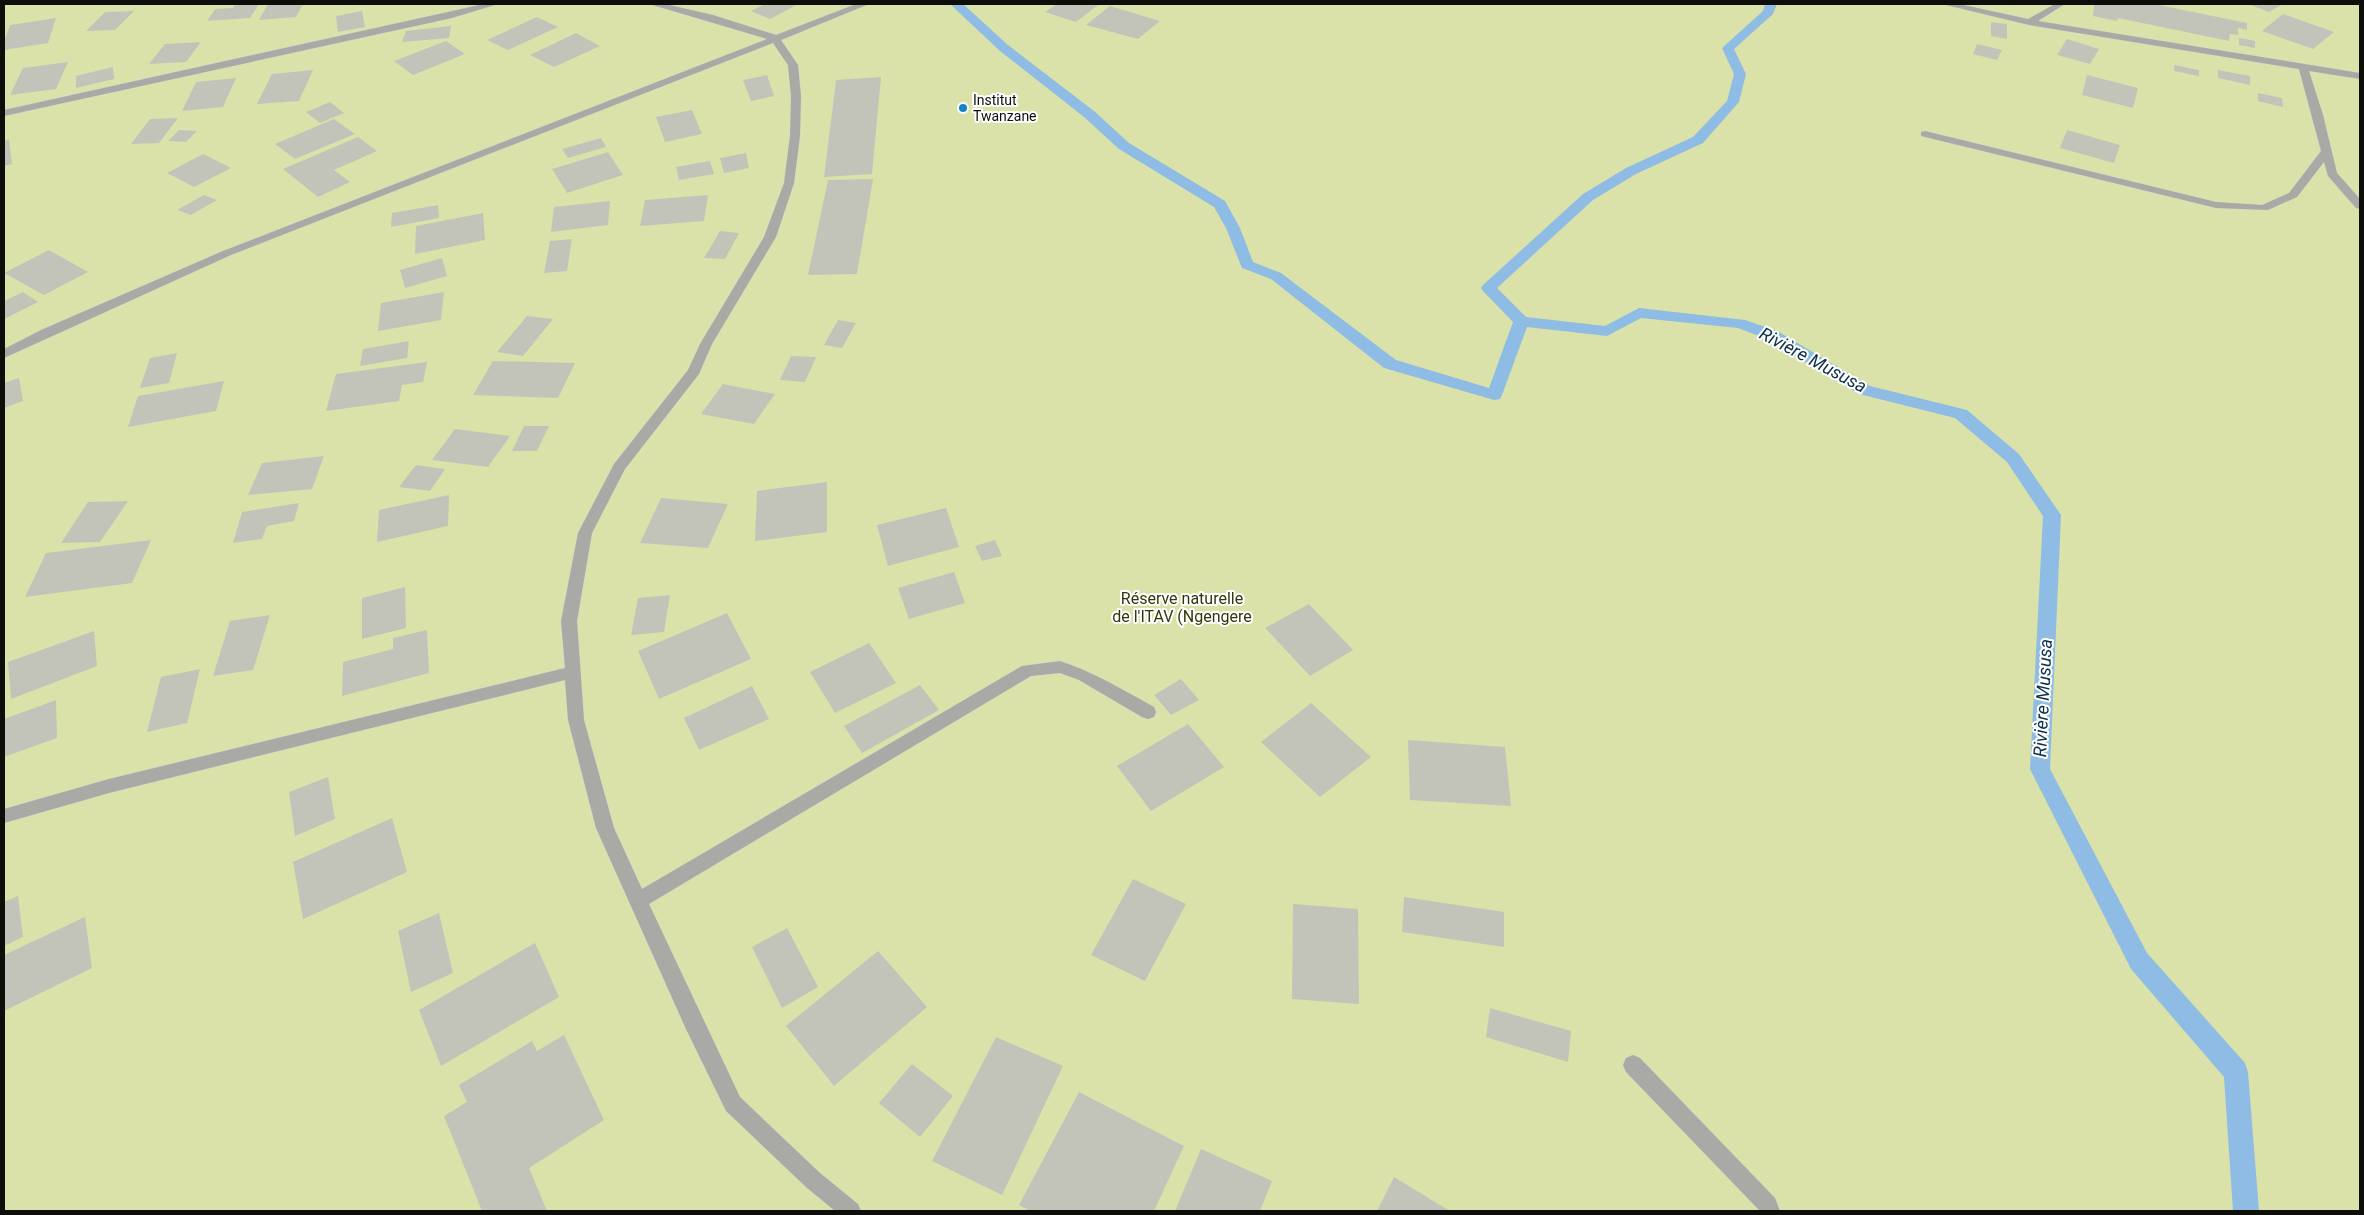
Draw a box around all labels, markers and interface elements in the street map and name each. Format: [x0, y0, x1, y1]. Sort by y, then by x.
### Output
place label: Institut Twanzane [973, 92, 1037, 124]
marker: Institut Twanzane [957, 102, 969, 114]
water label: Rivière Mususa [1756, 322, 1870, 397]
park label: Réserve naturelle de l'ITAV (Ngengere [1112, 589, 1252, 626]
water label: Rivière Mususa [2029, 638, 2056, 758]

